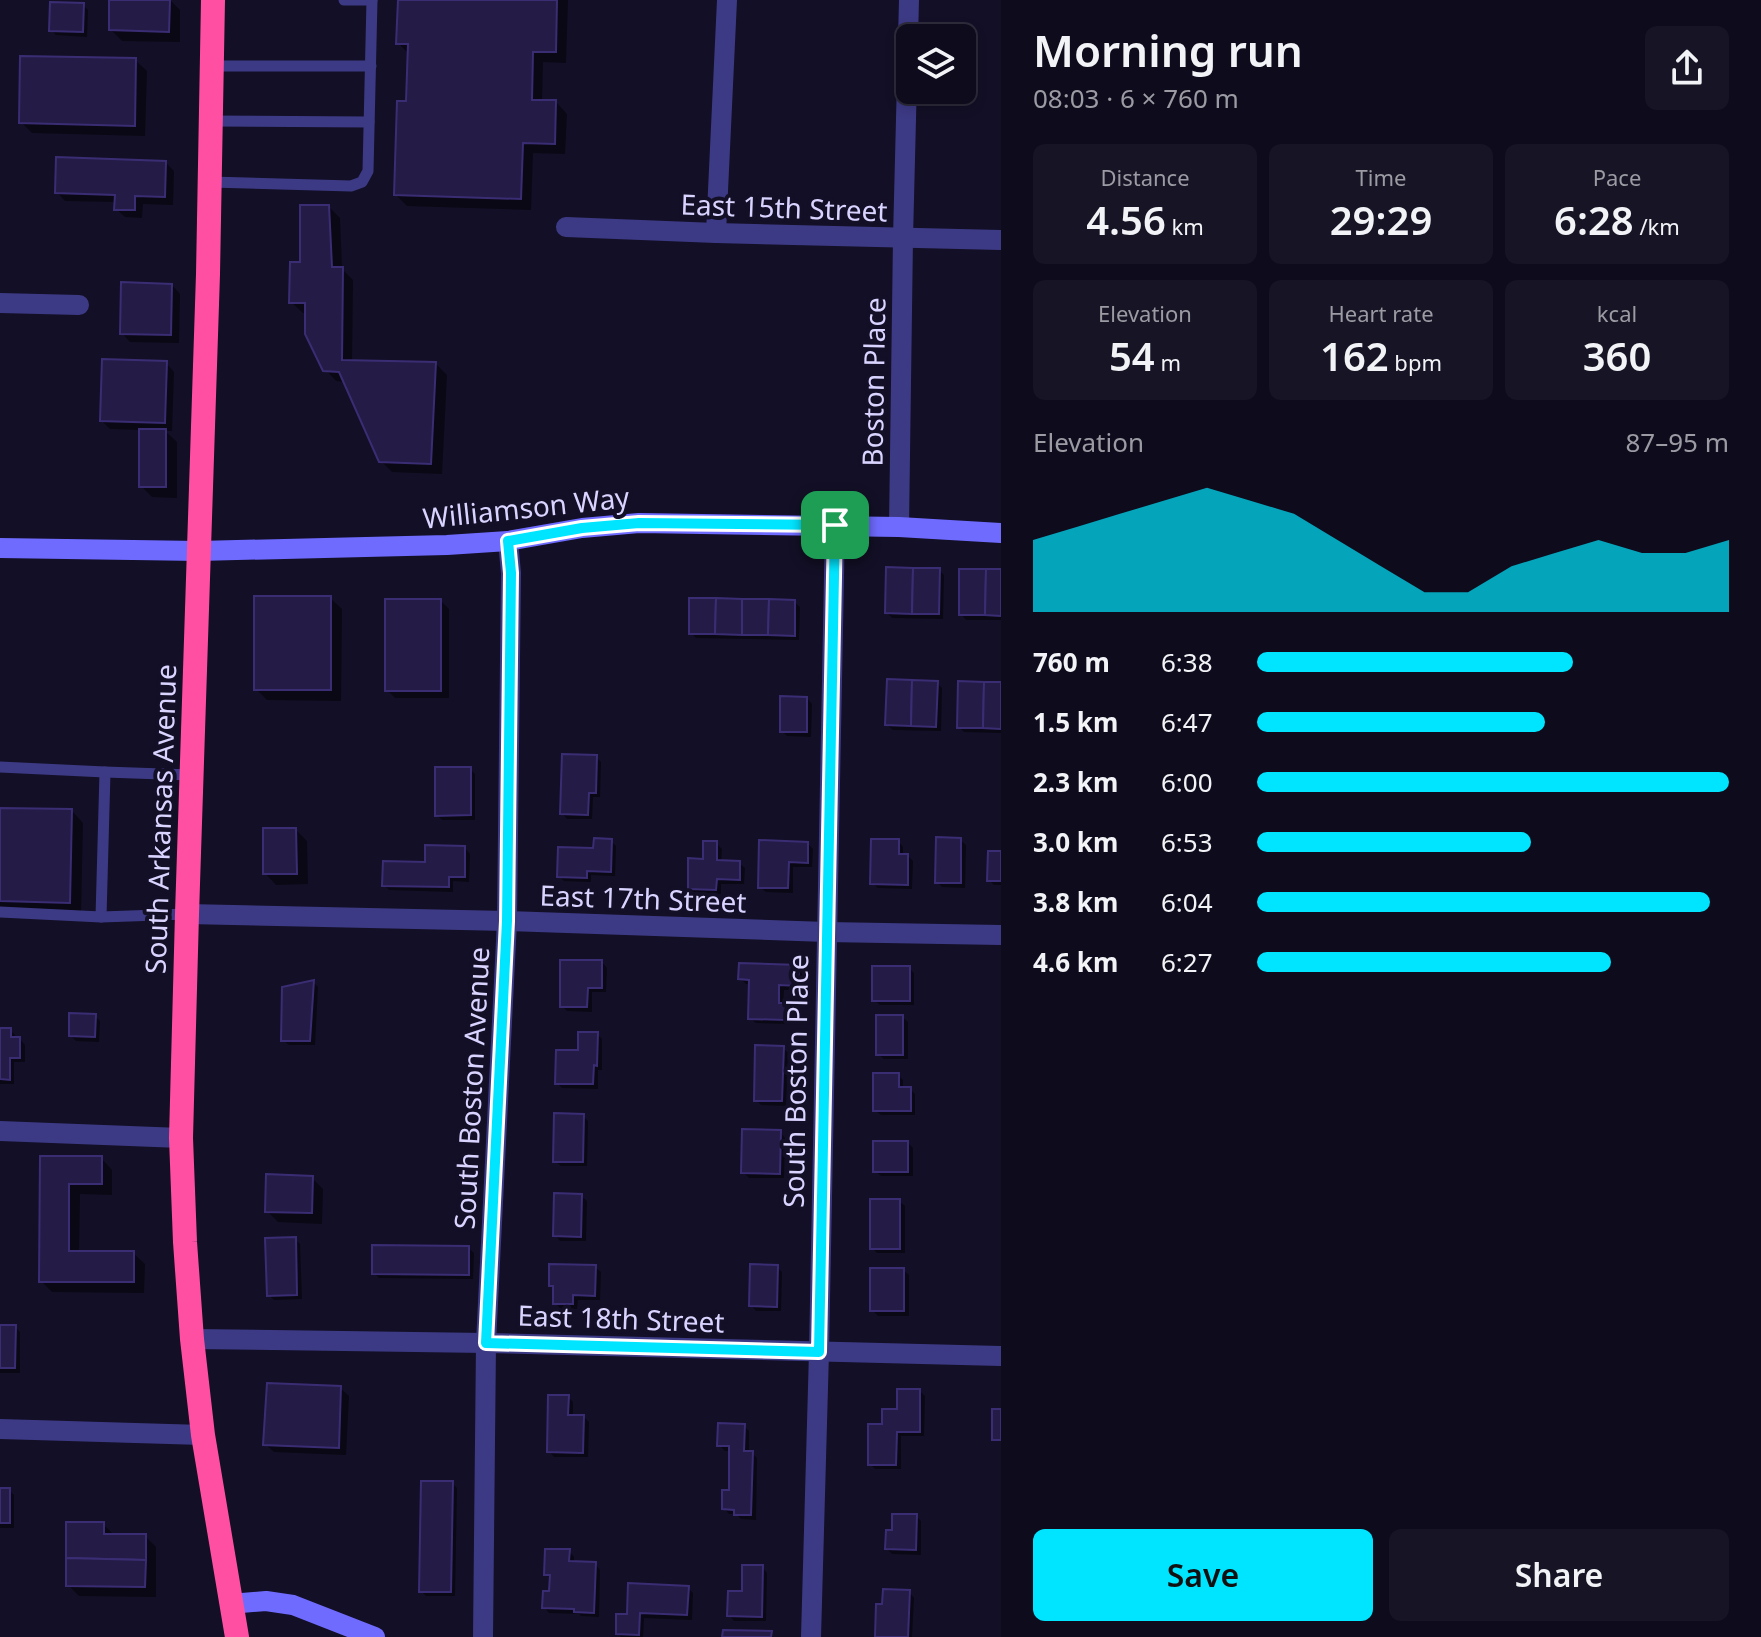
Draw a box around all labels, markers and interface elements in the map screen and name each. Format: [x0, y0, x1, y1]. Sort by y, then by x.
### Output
text: Morning run [1033, 20, 1303, 80]
map controls [896, 24, 976, 104]
button: layers [896, 24, 976, 104]
button: share [1645, 26, 1729, 110]
text: 08:03 · 6 × 760 m [1033, 80, 1239, 116]
text: Distance [1100, 162, 1190, 192]
text: Time [1356, 162, 1406, 192]
text: Pace [1593, 162, 1641, 192]
street label: East 15th Street [680, 184, 888, 230]
text: 4.56 [1086, 192, 1166, 247]
text: 29:29 [1330, 192, 1432, 247]
text: 6:28 [1554, 192, 1634, 247]
text: km [1166, 211, 1204, 241]
text: /km [1634, 211, 1680, 241]
street label: Boston Place [853, 297, 893, 467]
text: Elevation [1098, 298, 1192, 328]
text: Heart rate [1328, 298, 1434, 328]
text: kcal [1597, 298, 1637, 328]
text: 54 [1109, 328, 1155, 383]
text: 162 [1320, 328, 1389, 383]
text: 360 [1583, 328, 1651, 383]
text: m [1155, 347, 1181, 377]
text: bpm [1389, 347, 1442, 377]
text: Elevation [1033, 424, 1144, 460]
text: 87–95 m [1625, 424, 1729, 460]
street label: Williamson Way [421, 477, 632, 537]
pin [801, 491, 869, 559]
icon: arrive [813, 503, 857, 547]
text: 760 m [1033, 644, 1110, 680]
text: 6:38 [1161, 644, 1213, 680]
street label: South Arkansas Avenue [136, 664, 184, 974]
text: 1.5 km [1033, 704, 1118, 740]
text: 6:47 [1161, 704, 1213, 740]
text: 2.3 km [1033, 764, 1118, 800]
text: 6:00 [1161, 764, 1213, 800]
text: 3.0 km [1033, 824, 1118, 860]
text: 6:53 [1161, 824, 1213, 860]
street label: East 17th Street [539, 875, 747, 921]
text: 3.8 km [1033, 884, 1118, 920]
text: 6:04 [1161, 884, 1213, 920]
text: 4.6 km [1033, 944, 1118, 980]
text: 6:27 [1161, 944, 1213, 980]
street label: South Boston Avenue [445, 946, 497, 1230]
street label: South Boston Place [774, 954, 816, 1208]
street label: East 18th Street [517, 1295, 725, 1341]
button: Save [1033, 1529, 1373, 1621]
button: Share [1389, 1529, 1729, 1621]

